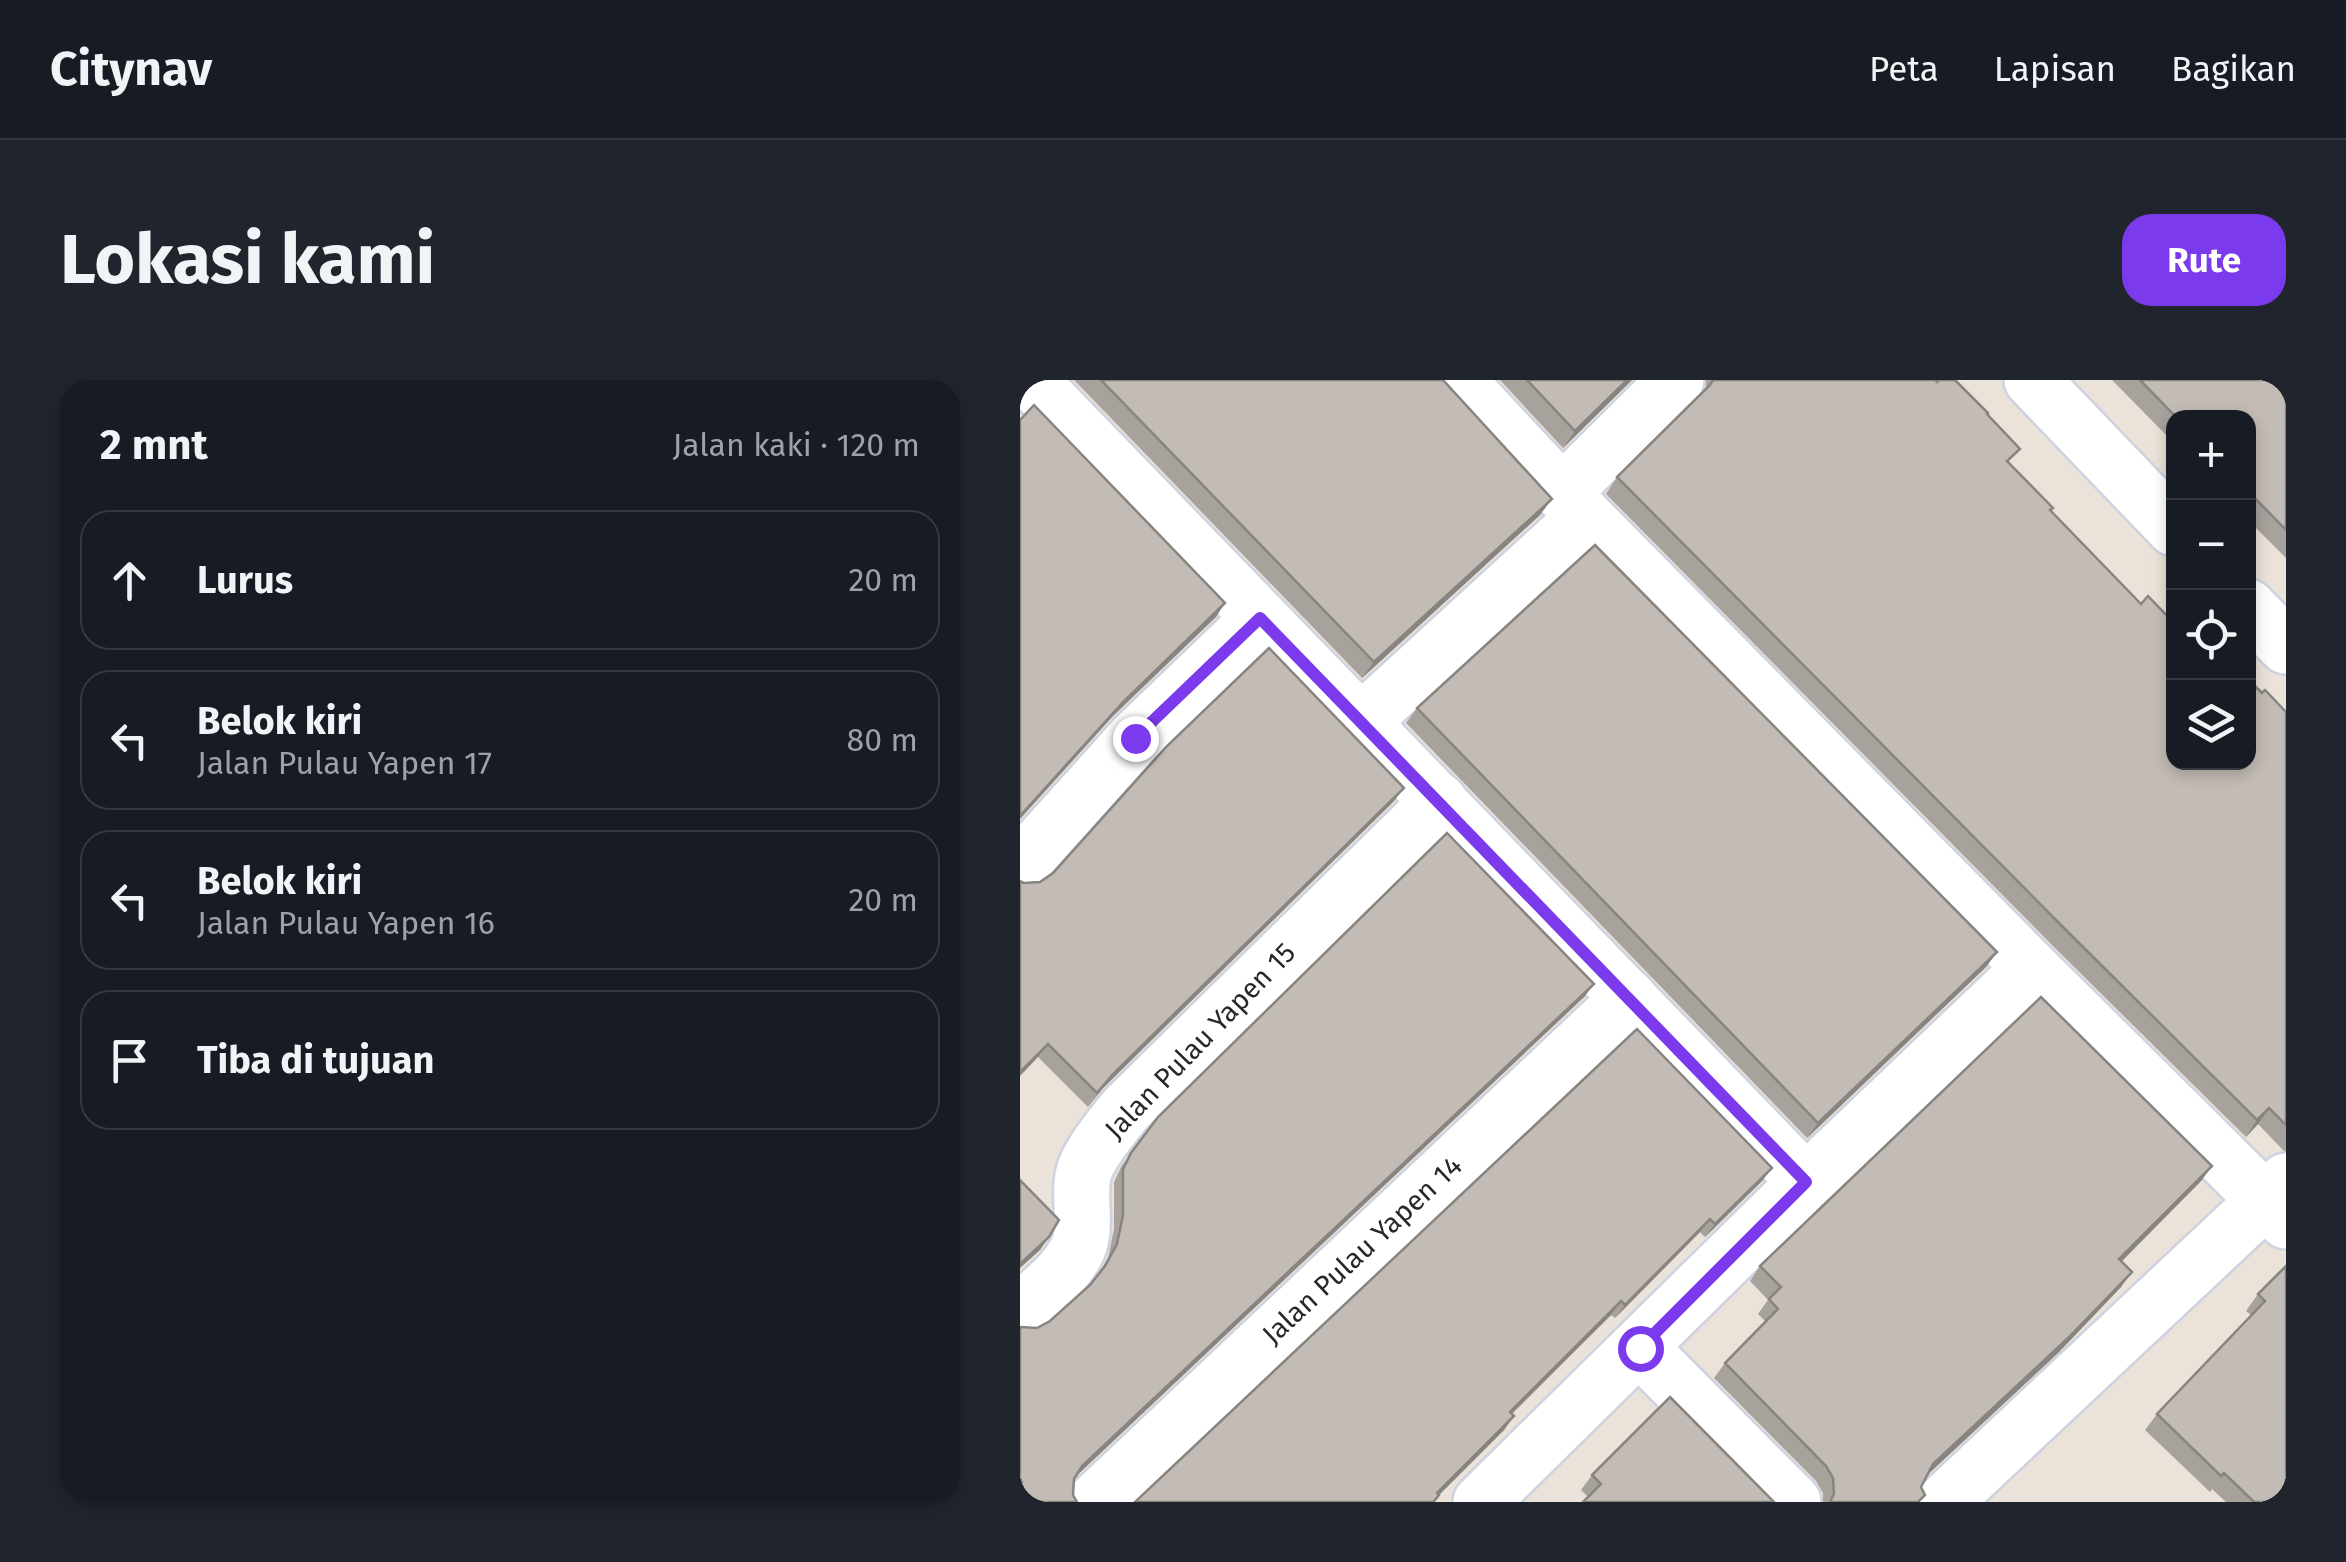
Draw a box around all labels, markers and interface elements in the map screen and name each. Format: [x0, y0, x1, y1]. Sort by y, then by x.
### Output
text: Citynav [50, 40, 212, 98]
text: Peta [1869, 48, 1939, 90]
text: Lapisan [1994, 48, 2116, 90]
text: Bagikan [2171, 48, 2296, 90]
button: Rute [2122, 214, 2286, 306]
text: Lokasi kami [60, 218, 435, 302]
map controls [2166, 410, 2256, 770]
button: + [2166, 410, 2256, 500]
text: 2 mnt [100, 420, 208, 470]
text: Jalan kaki · 120 m [672, 426, 920, 464]
button: − [2166, 500, 2256, 590]
icon: ahead [102, 553, 157, 608]
text: Lurus [197, 557, 293, 603]
text: 20 m [848, 561, 918, 599]
button: locate [2166, 590, 2256, 680]
button: layers [2166, 680, 2256, 770]
text: Belok kiri [197, 698, 362, 744]
icon: left [102, 713, 157, 768]
route end [1113, 716, 1159, 762]
text: 80 m [847, 721, 918, 759]
text: Jalan Pulau Yapen 17 [197, 744, 492, 782]
text: Belok kiri [197, 858, 362, 904]
icon: left [102, 873, 157, 928]
text: 20 m [848, 881, 918, 919]
text: Jalan Pulau Yapen 16 [197, 904, 495, 942]
street label: Jalan Pulau Yapen 15 [1098, 936, 1302, 1146]
icon: arrive [102, 1033, 157, 1088]
text: Tiba di tujuan [197, 1037, 434, 1083]
street label: Jalan Pulau Yapen 14 [1255, 1149, 1469, 1351]
route start [1618, 1326, 1664, 1372]

